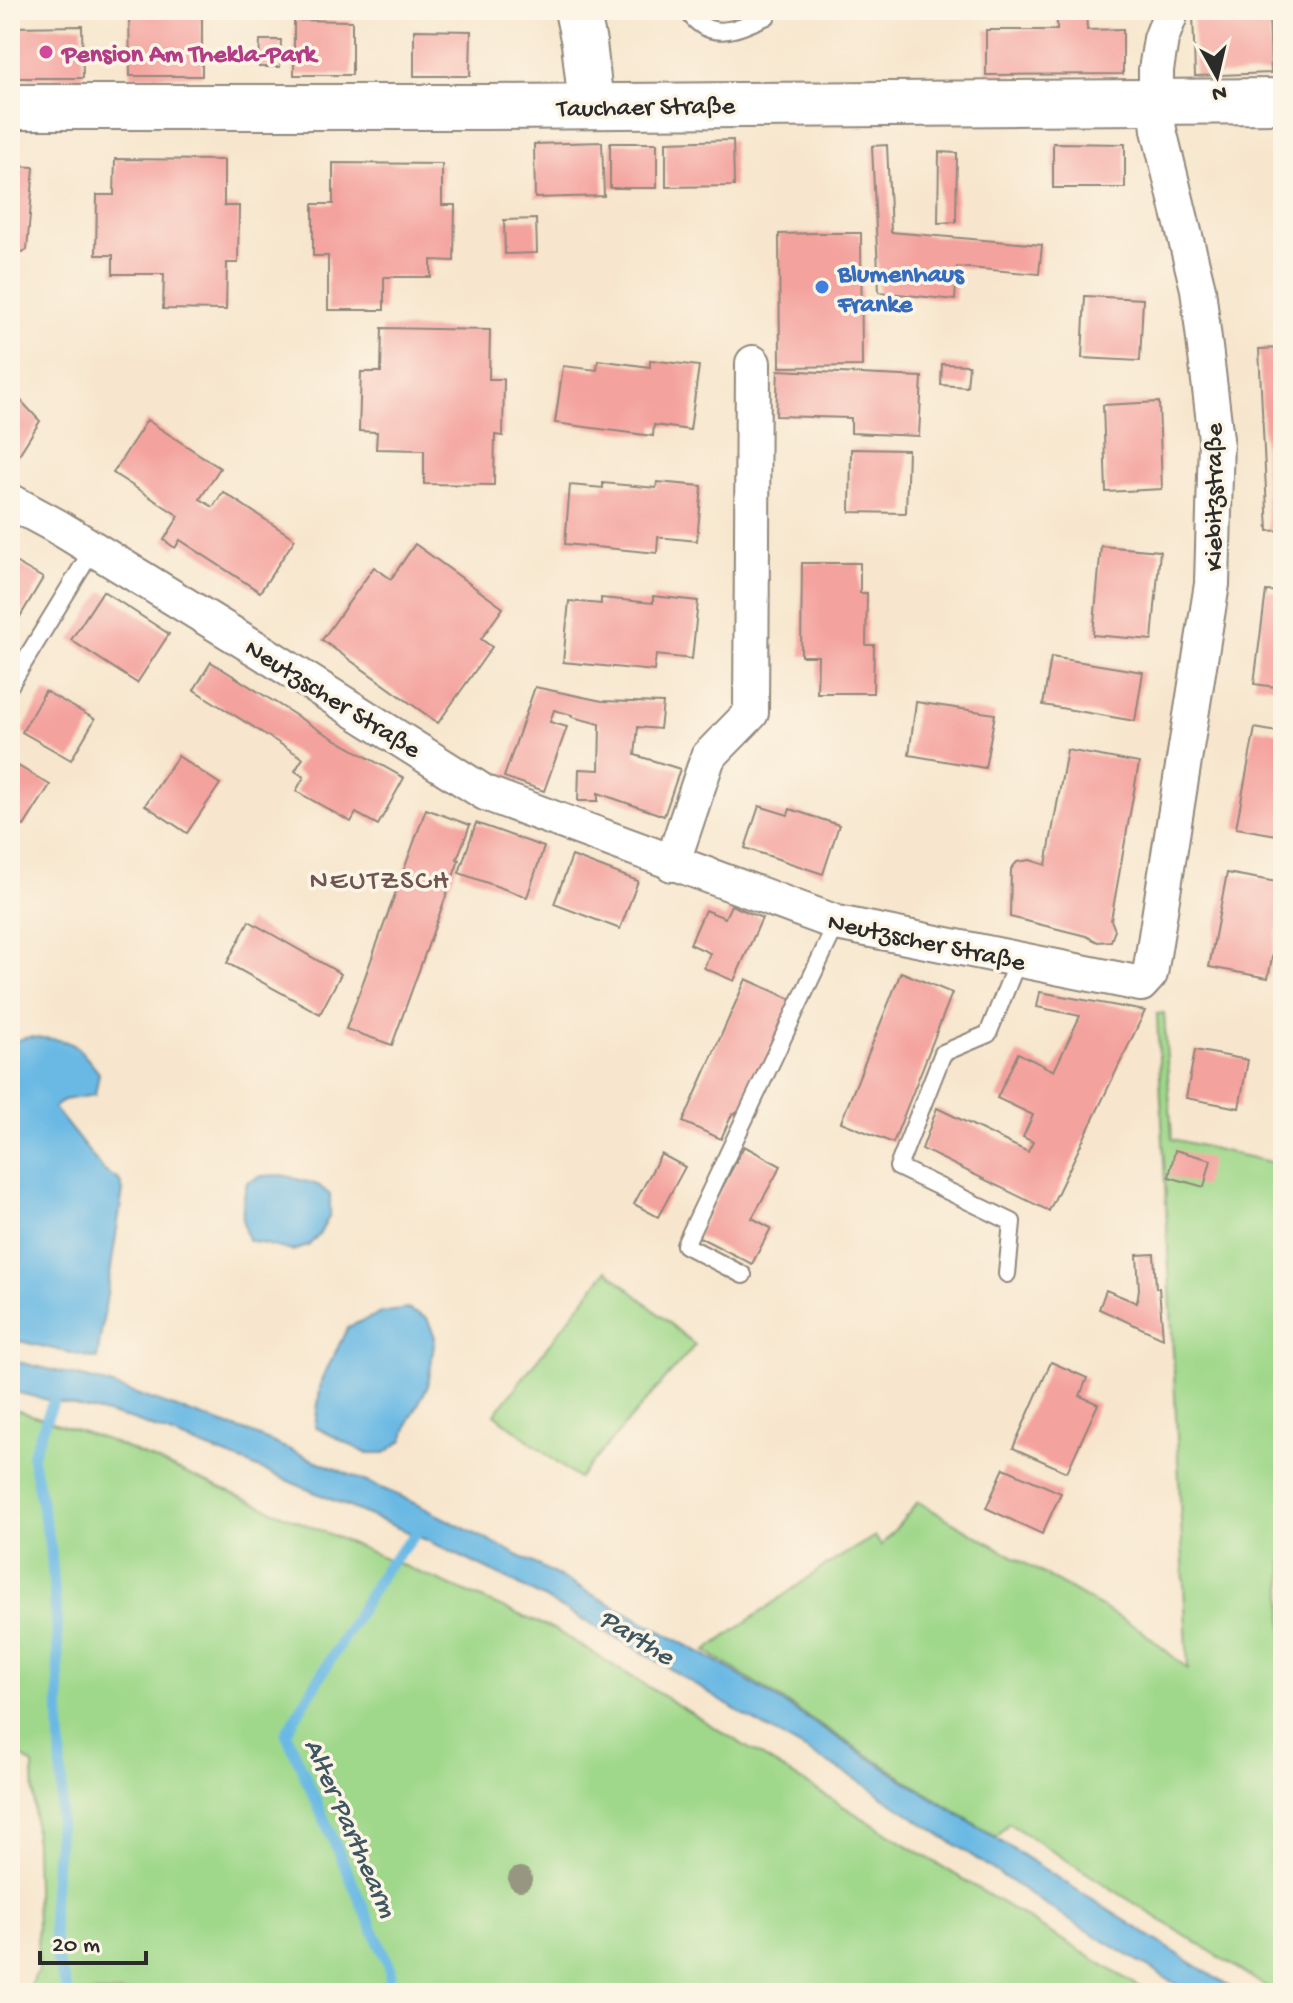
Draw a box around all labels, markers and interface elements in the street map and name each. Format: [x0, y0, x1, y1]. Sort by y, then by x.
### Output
north arrow [1177, 36, 1257, 116]
place label: Pension Am Thekla-Park [60, 41, 320, 72]
marker: Pension Am Thekla-Park [37, 43, 55, 61]
text: N [1210, 78, 1228, 106]
street label: Tauchaer Straße [555, 92, 736, 127]
place label: Blumenhaus Franke [837, 261, 965, 322]
marker: Blumenhaus Franke [813, 278, 831, 296]
street label: Kiebitzstraße [1201, 422, 1232, 571]
street label: Neutzscher Straße [238, 634, 426, 768]
district label: NEUTZSCH [310, 866, 450, 899]
street label: Neutzscher Straße [824, 908, 1028, 981]
water label: Parthe [592, 1603, 680, 1675]
water label: Alter Parthearm [295, 1734, 403, 1923]
scale bar [40, 1915, 146, 1965]
text: 20 m [52, 1932, 100, 1961]

